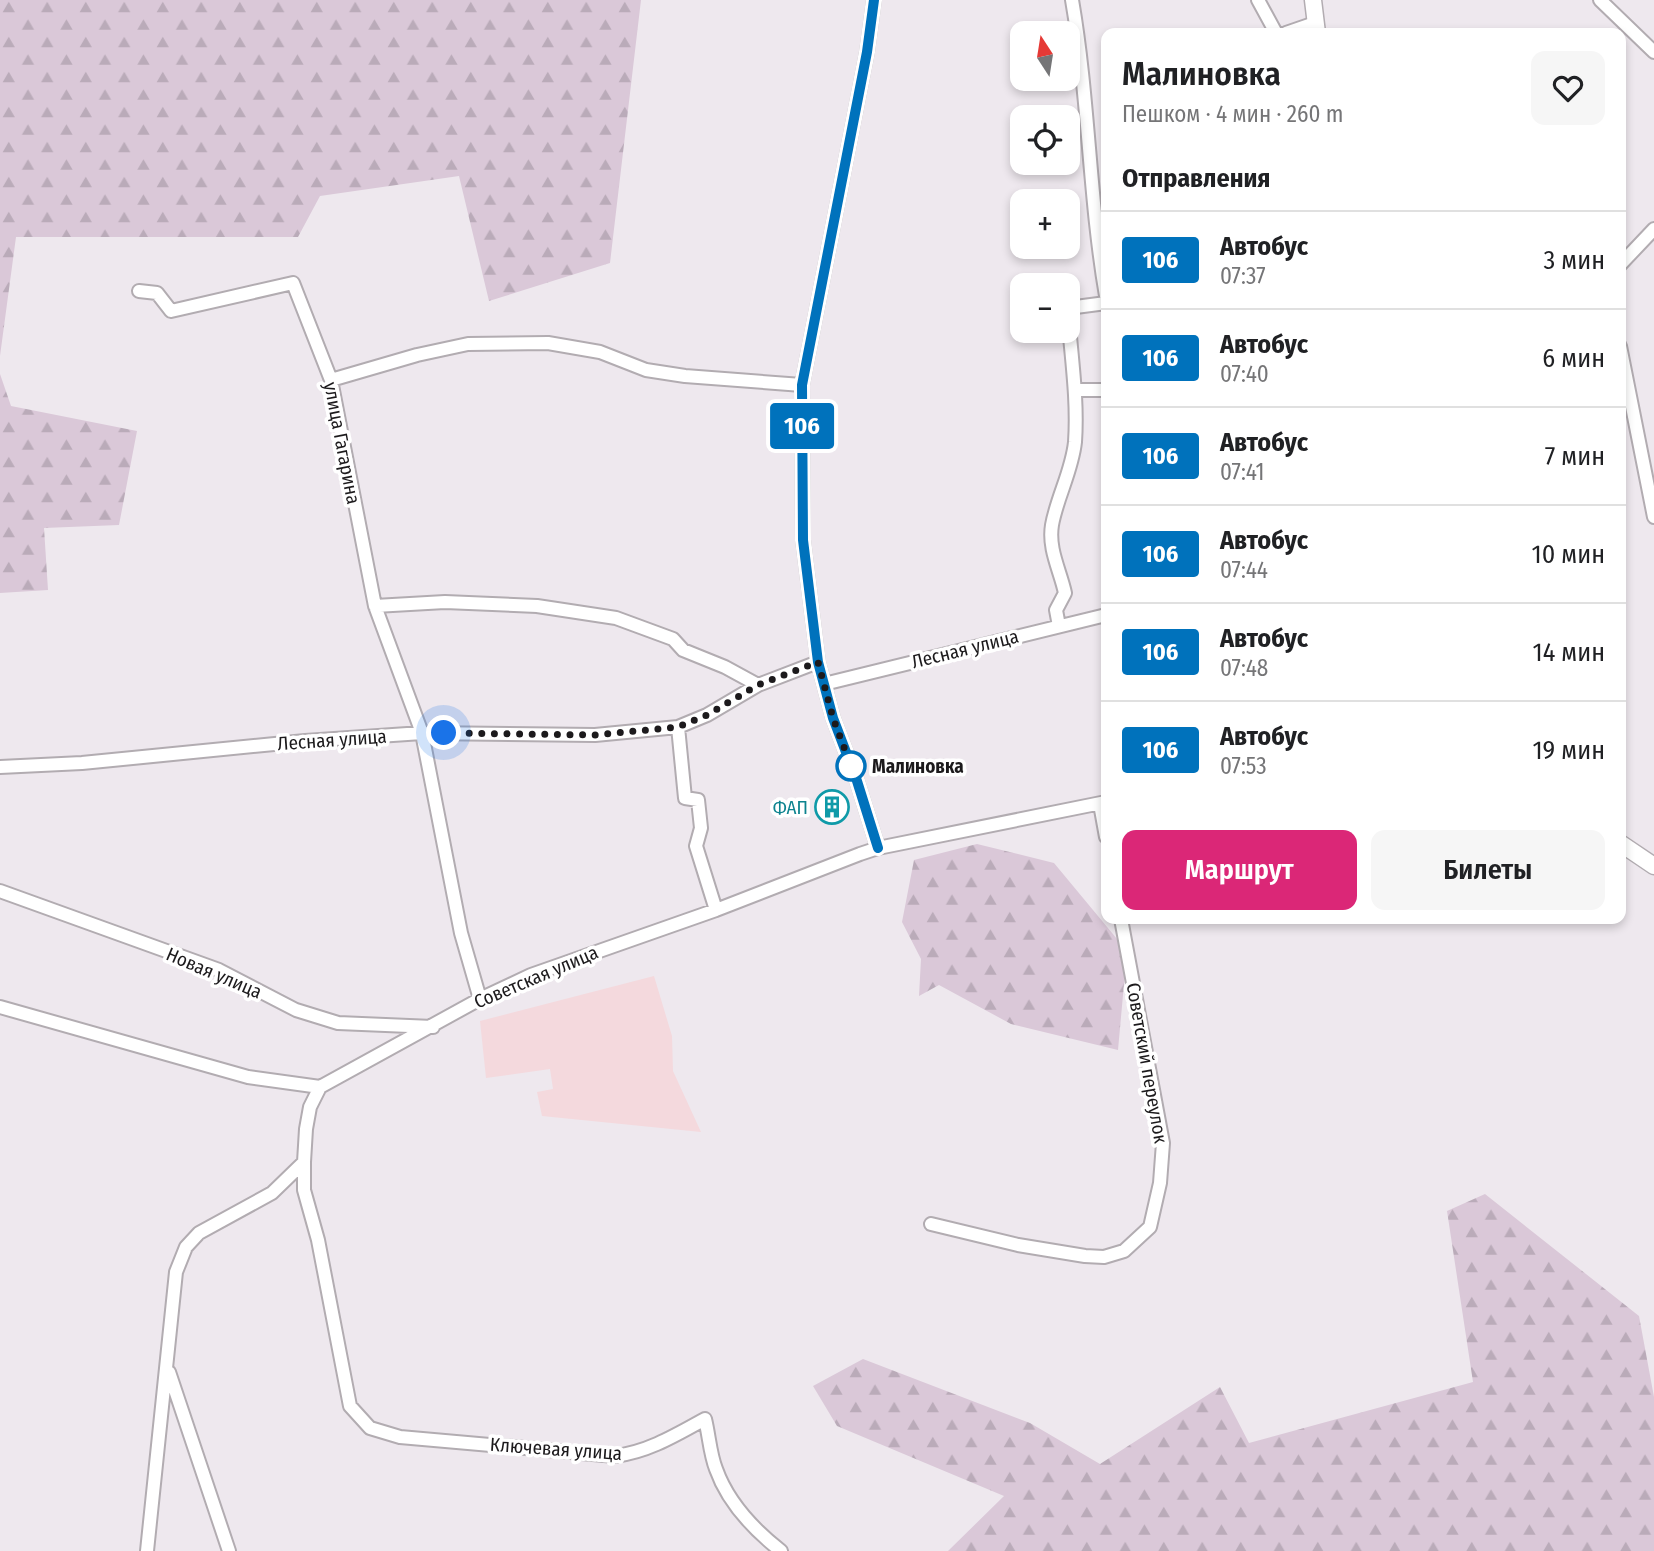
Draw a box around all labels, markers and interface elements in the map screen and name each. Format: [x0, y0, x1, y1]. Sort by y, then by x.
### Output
north arrow [1010, 21, 1080, 91]
map controls [1010, 21, 1080, 343]
button: heart [1531, 51, 1605, 125]
text: Малиновка [1122, 54, 1281, 94]
text: Пешком · 4 мин · 260 m [1122, 100, 1343, 128]
button: locate [1010, 105, 1080, 175]
text: Отправления [1122, 163, 1271, 194]
button: + [1010, 189, 1080, 259]
text: Автобус [1220, 231, 1308, 262]
text: 3 мин [1544, 245, 1605, 276]
text: 106 [1143, 246, 1178, 274]
text: 07:37 [1220, 262, 1266, 290]
button: − [1010, 273, 1080, 343]
text: Автобус [1220, 329, 1308, 360]
text: 6 мин [1542, 343, 1605, 374]
text: 106 [1143, 344, 1178, 372]
text: 07:40 [1220, 360, 1269, 388]
street label: улица Гагарина [319, 380, 365, 506]
line badge: 106 [762, 403, 842, 449]
text: 106 [784, 412, 820, 440]
text: Автобус [1220, 427, 1308, 458]
text: 7 мин [1545, 441, 1605, 472]
text: 106 [1143, 442, 1178, 470]
text: 07:41 [1220, 458, 1265, 486]
text: Автобус [1220, 525, 1308, 556]
text: 10 мин [1532, 539, 1605, 570]
text: 106 [1143, 540, 1178, 568]
text: 07:44 [1220, 556, 1268, 584]
text: Автобус [1220, 623, 1308, 654]
street label: Лесная улица [909, 625, 1021, 673]
text: 14 мин [1533, 637, 1605, 668]
text: 106 [1143, 638, 1178, 666]
text: 07:48 [1220, 654, 1268, 682]
your location [426, 715, 461, 750]
text: Автобус [1220, 721, 1308, 752]
street label: Лесная улица [277, 725, 387, 755]
text: 19 мин [1532, 735, 1605, 766]
text: 106 [1143, 736, 1178, 764]
marker: Малиновка [836, 751, 866, 781]
text: 07:53 [1220, 752, 1267, 780]
place label: Малиновка [872, 755, 964, 778]
building icon: ФАП [813, 788, 851, 826]
place label: ФАП [773, 796, 808, 819]
button: Маршрут [1122, 830, 1357, 910]
button: Билеты [1371, 830, 1605, 910]
street label: Советская улица [471, 941, 601, 1013]
street label: Новая улица [163, 943, 265, 1003]
street label: Советский переулок [1122, 981, 1172, 1145]
street label: Ключевая улица [489, 1433, 623, 1465]

